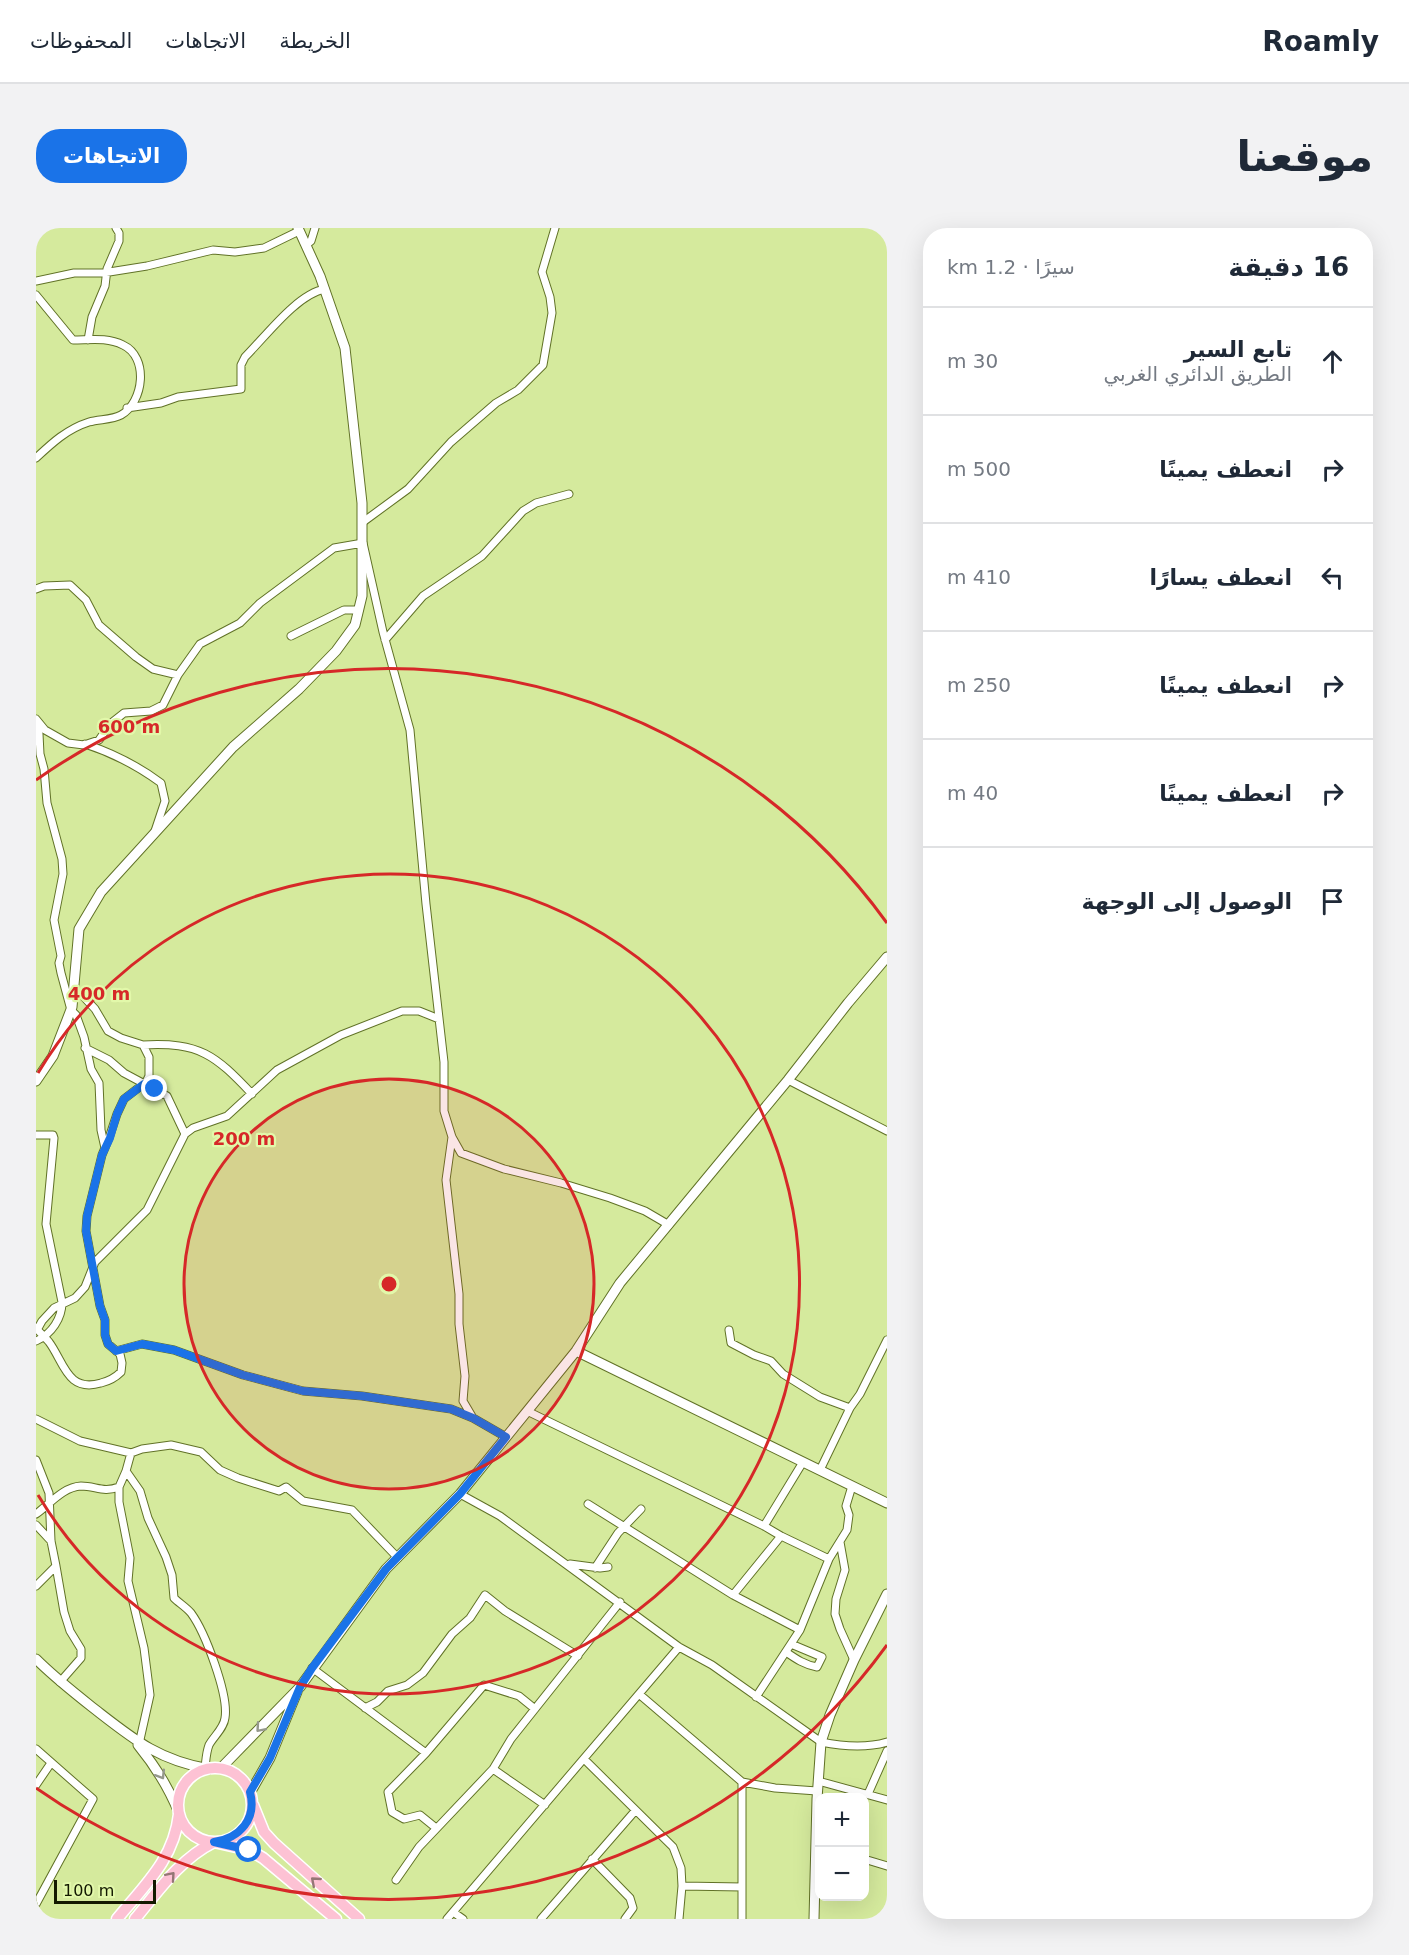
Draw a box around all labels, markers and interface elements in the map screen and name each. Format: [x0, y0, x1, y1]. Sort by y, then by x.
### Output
text: Roamly [1262, 25, 1379, 58]
text: المحفوظات [30, 29, 132, 53]
text: الاتجاهات [165, 29, 246, 53]
text: الخريطة [279, 29, 351, 53]
button: الاتجاهات [36, 129, 187, 183]
text: موقعنا [1237, 132, 1373, 181]
text: 16 دقيقة [1228, 252, 1349, 282]
text: سيرًا · 1.2 km [947, 255, 1075, 279]
text: تابع السير [1184, 337, 1292, 362]
icon: ahead [1316, 345, 1349, 378]
text: 30 m [947, 349, 998, 373]
text: الطريق الدائري الغربي [1103, 362, 1292, 386]
icon: right [1316, 453, 1349, 486]
text: 500 m [947, 457, 1011, 481]
text: انعطف يمينًا [1159, 457, 1292, 482]
icon: left [1316, 561, 1349, 594]
text: 410 m [947, 565, 1011, 589]
text: انعطف يسارًا [1149, 565, 1292, 590]
icon: right [1316, 669, 1349, 702]
text: 250 m [947, 673, 1011, 697]
text: انعطف يمينًا [1159, 673, 1292, 698]
text: 600 m [98, 716, 160, 737]
icon: right [1316, 777, 1349, 810]
text: 40 m [947, 781, 998, 805]
text: انعطف يمينًا [1159, 781, 1292, 806]
icon: arrive [1316, 885, 1349, 918]
text: الوصول إلى الوجهة [1082, 889, 1292, 914]
text: 400 m [68, 983, 130, 1004]
route end [141, 1075, 167, 1101]
text: 200 m [213, 1128, 275, 1149]
centre of rings [379, 1274, 399, 1294]
one-way arrow [257, 1721, 268, 1732]
one-way arrow [153, 1769, 165, 1779]
map controls [815, 1793, 869, 1901]
button: + [815, 1793, 869, 1847]
route start [235, 1836, 261, 1862]
button: − [815, 1847, 869, 1901]
one-way arrow [163, 1872, 174, 1883]
scale bar [54, 1877, 156, 1904]
one-way arrow [311, 1877, 322, 1888]
text: 100 m [63, 1881, 114, 1900]

